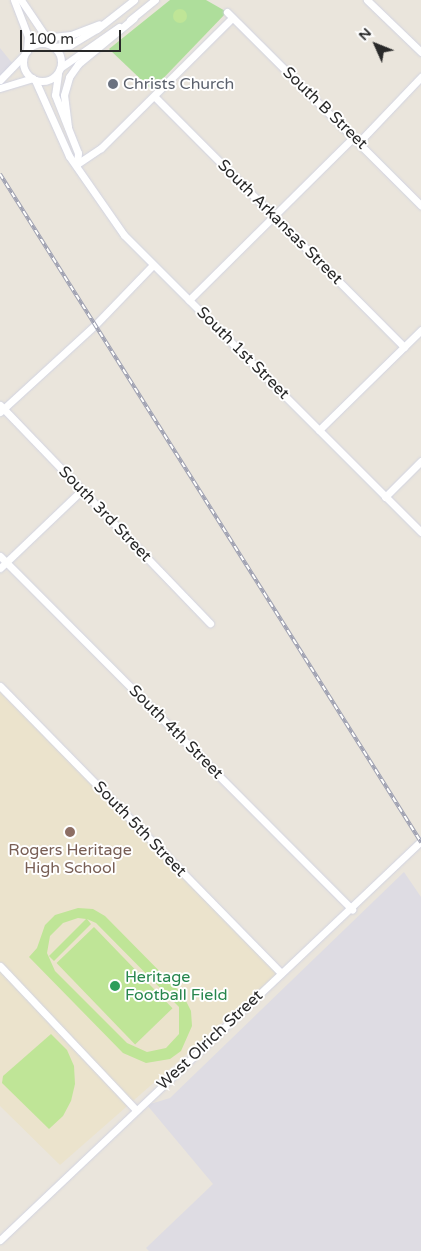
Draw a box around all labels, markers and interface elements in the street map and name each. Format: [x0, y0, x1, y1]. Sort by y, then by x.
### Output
scale bar [22, 20, 124, 52]
north arrow [351, 20, 401, 70]
text: N [355, 24, 375, 44]
text: 100 m [28, 30, 74, 48]
street label: South B Street [279, 63, 371, 153]
place label: Christs Church [123, 74, 234, 94]
marker: Christs Church [107, 78, 119, 90]
street label: South Arkansas Street [214, 156, 346, 288]
street label: South 1st Street [193, 303, 293, 403]
street label: South 3rd Street [55, 462, 155, 566]
street label: South 4th Street [125, 681, 227, 783]
street label: South 5th Street [90, 777, 190, 881]
marker: Rogers Heritage High School [64, 826, 76, 838]
place label: Rogers Heritage High School [8, 840, 132, 878]
place label: Heritage Football Field [125, 967, 227, 1005]
marker: Heritage Football Field [109, 980, 121, 992]
street label: West Olrich Street [153, 986, 267, 1094]

